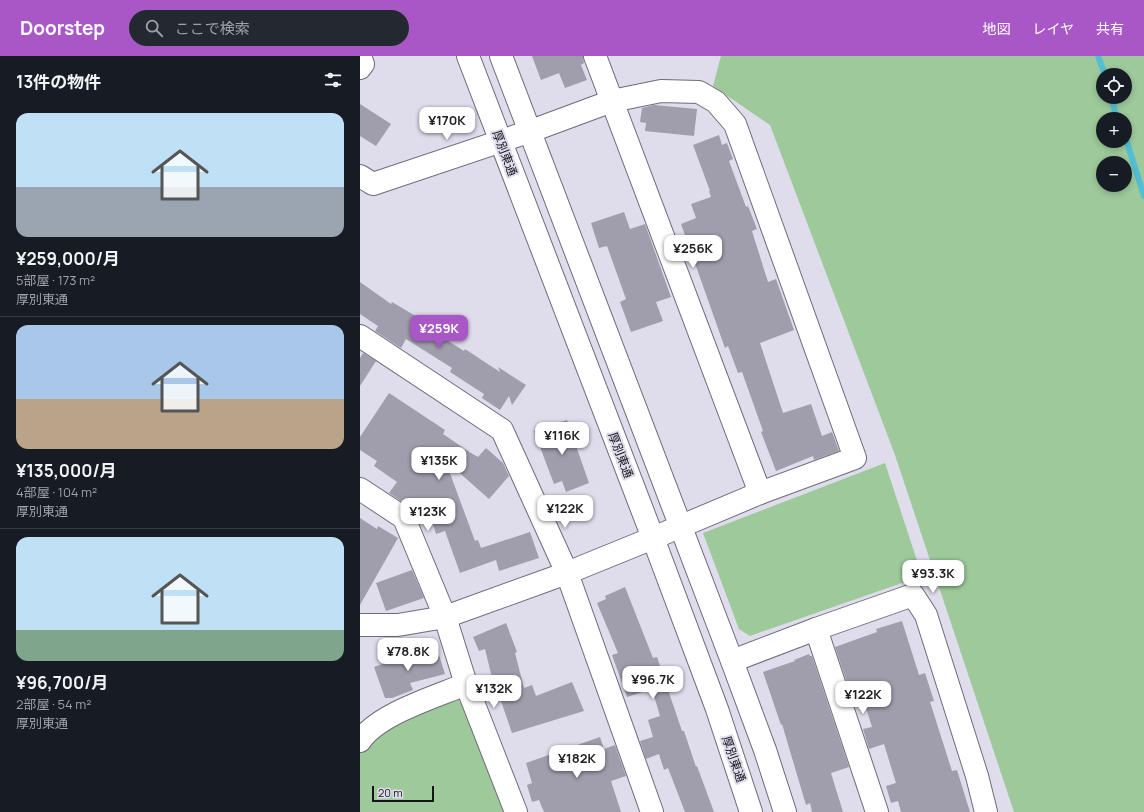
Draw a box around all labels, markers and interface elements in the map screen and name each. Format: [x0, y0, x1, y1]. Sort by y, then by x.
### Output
search box [129, 10, 409, 46]
text: Doorstep [20, 15, 105, 41]
icon: search [143, 17, 165, 39]
text: ここで検索 [175, 18, 250, 39]
text: 地図 [982, 19, 1010, 38]
text: レイヤ [1032, 19, 1074, 38]
text: 共有 [1096, 19, 1124, 38]
map controls [1096, 68, 1132, 192]
button: locate [1096, 68, 1132, 104]
icon: filters [322, 69, 344, 91]
text: 13件の物件 [16, 70, 101, 93]
pin: ¥170K [419, 107, 475, 141]
text: ¥170K [428, 111, 466, 129]
button: + [1096, 112, 1132, 148]
street label: 厚別東通 [488, 128, 522, 178]
icon: home [144, 139, 216, 211]
button: − [1096, 156, 1132, 192]
pin: ¥256K [665, 235, 721, 269]
text: ¥256K [673, 239, 713, 257]
text: ¥259,000/月 [16, 247, 120, 270]
text: 5部屋 · 173 m² [16, 271, 95, 289]
text: 厚別東通 [16, 290, 68, 308]
pin: ¥259K [411, 315, 467, 349]
text: ¥259K [419, 319, 459, 337]
icon: home [144, 351, 216, 423]
pin: ¥116K [534, 422, 590, 456]
text: ¥116K [544, 426, 580, 444]
street label: 厚別東通 [604, 430, 638, 480]
pin: ¥135K [411, 447, 467, 481]
text: ¥135K [420, 451, 458, 469]
text: ¥135,000/月 [16, 459, 117, 482]
text: 4部屋 · 104 m² [16, 483, 97, 501]
pin: ¥122K [537, 495, 593, 529]
pin: ¥123K [400, 498, 456, 532]
text: ¥122K [546, 499, 584, 517]
text: 厚別東通 [16, 502, 68, 520]
text: ¥123K [409, 502, 447, 520]
pin: ¥93.3K [900, 560, 966, 594]
icon: home [144, 563, 216, 635]
text: ¥93.3K [911, 564, 955, 582]
pin: ¥78.8K [375, 638, 441, 672]
text: ¥78.8K [386, 642, 430, 660]
pin: ¥96.7K [620, 666, 686, 700]
text: ¥96.7K [631, 670, 675, 688]
text: ¥96,700/月 [16, 671, 109, 694]
pin: ¥132K [466, 675, 522, 709]
text: ¥132K [475, 679, 513, 697]
pin: ¥122K [835, 681, 891, 715]
text: ¥122K [844, 685, 882, 703]
text: 2部屋 · 54 m² [16, 695, 92, 713]
text: 厚別東通 [16, 714, 68, 732]
street label: 厚別東通 [718, 734, 750, 784]
pin: ¥182K [549, 745, 605, 779]
text: ¥182K [558, 749, 596, 767]
scale bar [372, 784, 434, 803]
text: 20 m [378, 785, 403, 800]

